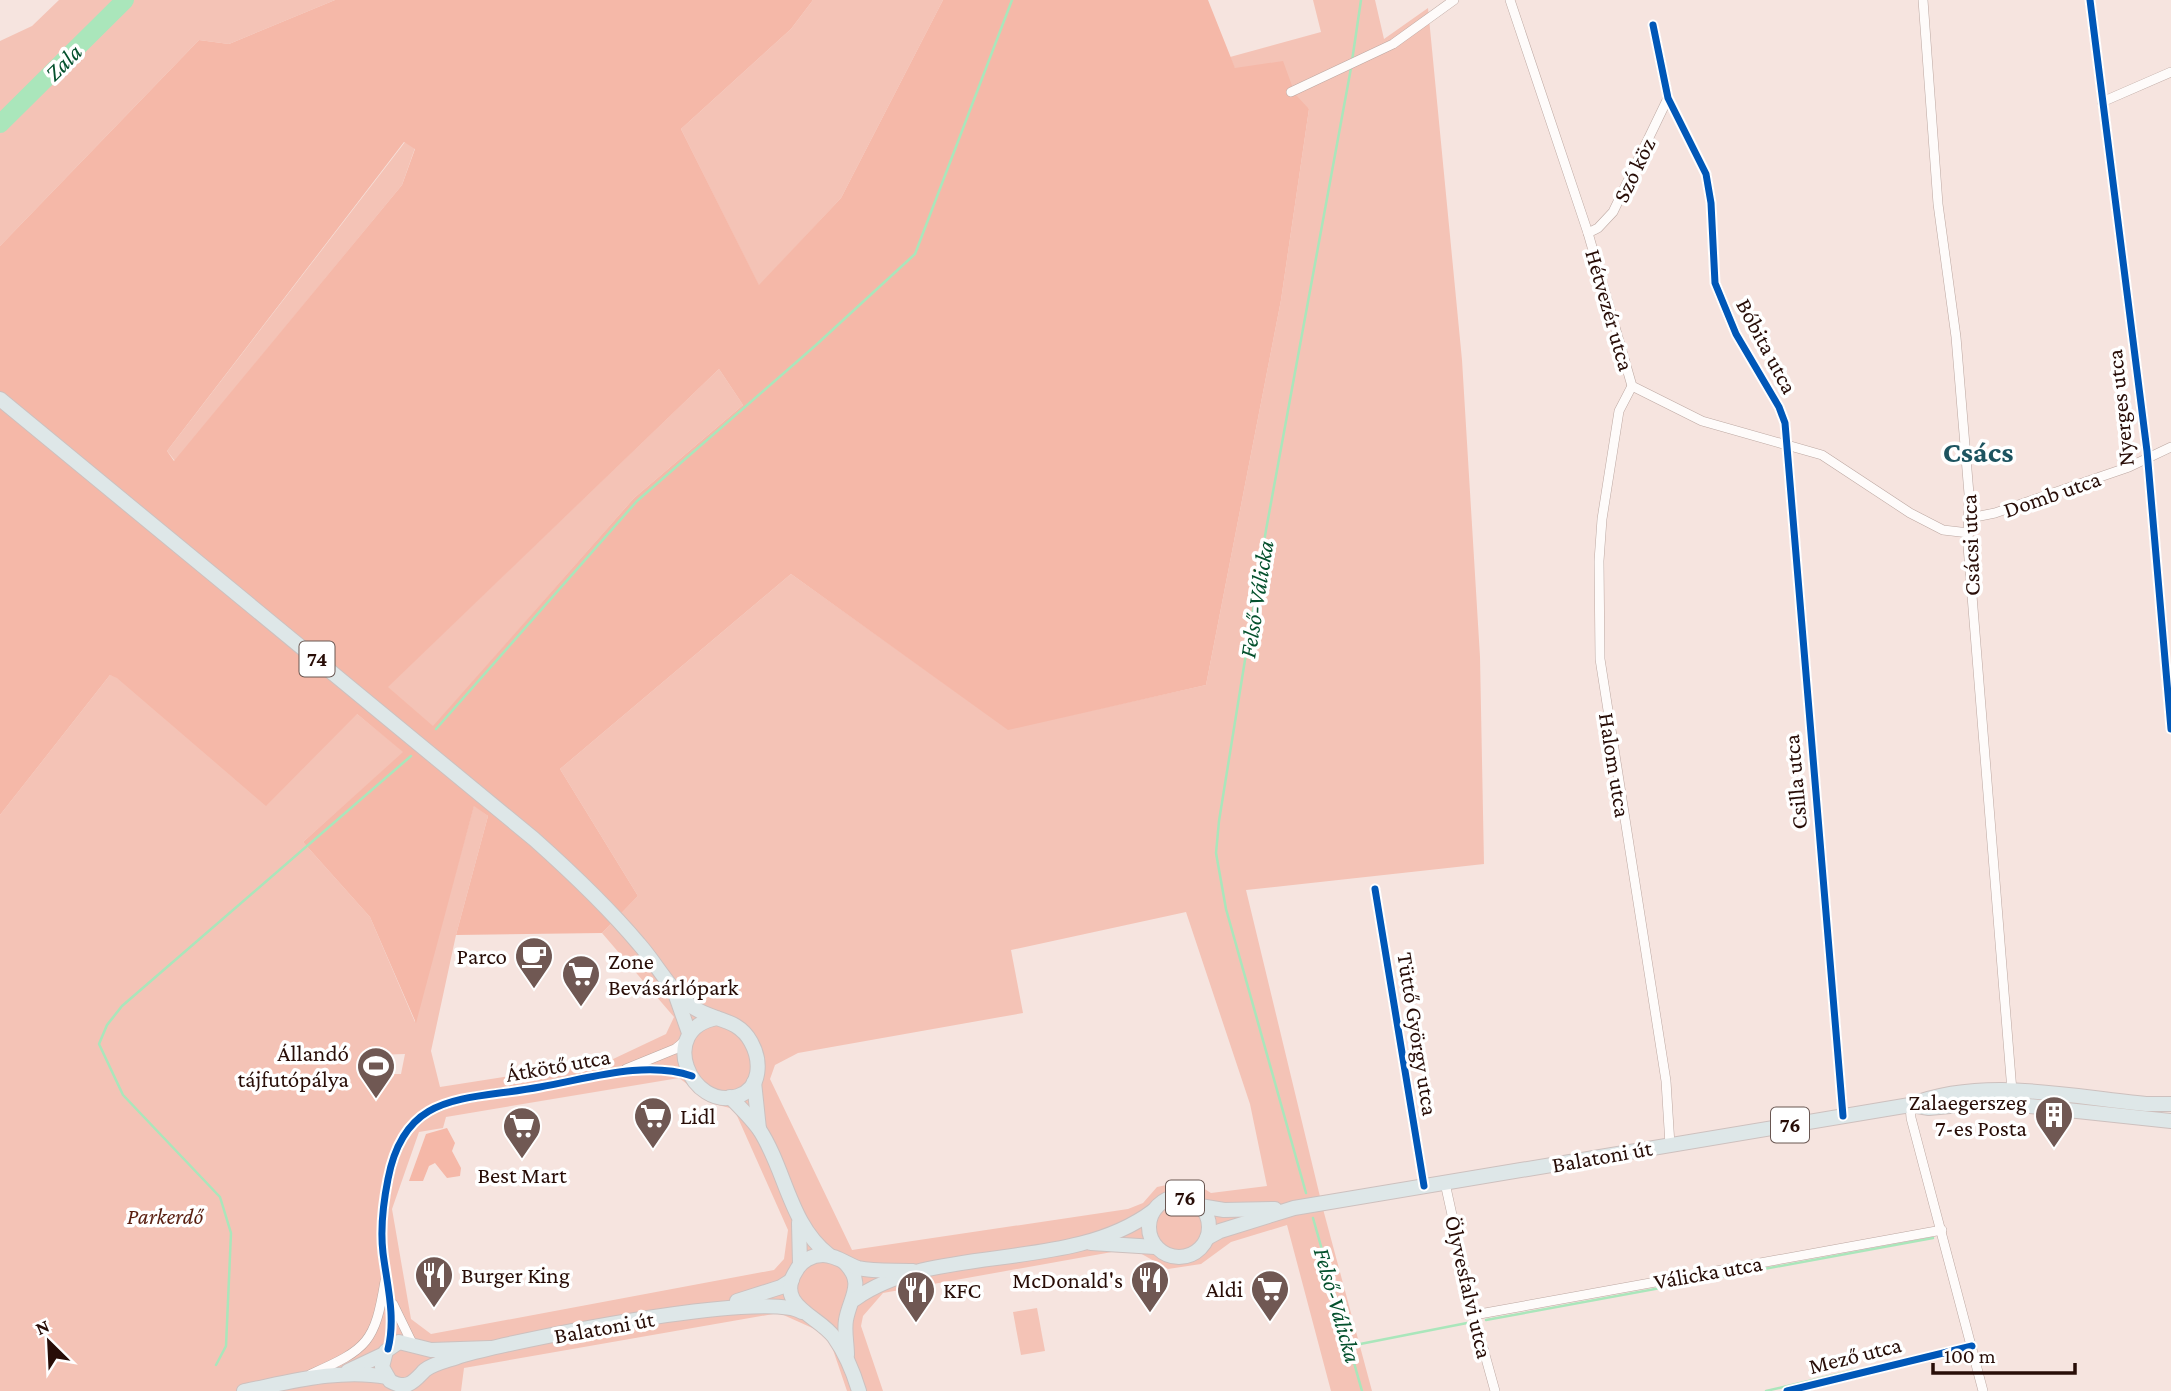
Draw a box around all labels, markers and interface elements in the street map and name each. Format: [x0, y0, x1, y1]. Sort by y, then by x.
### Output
water label: Zala [39, 38, 87, 86]
street label: Szó köz [1607, 133, 1661, 206]
street label: Hétvezér utca [1580, 246, 1640, 374]
street label: Bóbita utca [1731, 294, 1803, 398]
street label: Nyerges utca [2101, 348, 2139, 468]
district label: Csács [1943, 435, 2013, 468]
street label: Domb utca [2000, 465, 2104, 523]
street label: Csácsi utca [1955, 493, 1985, 596]
water label: Felső-Válicka [1233, 538, 1279, 660]
road number: 74 [300, 642, 334, 676]
street label: Halom utca [1594, 711, 1636, 820]
street label: Csilla utca [1778, 733, 1812, 831]
cafe icon: Parco [513, 935, 555, 990]
place label: Parco [457, 943, 507, 969]
place label: Zone Bevásárlópark [608, 948, 739, 1000]
street label: Tüttő György utca [1392, 950, 1444, 1118]
supermarket icon: Zone Bevásárlópark [560, 953, 602, 1008]
place label: Állandó tájfutópálya [238, 1040, 349, 1092]
street label: Átkötő utca [504, 1043, 613, 1087]
sports icon: Állandó tájfutópálya [355, 1045, 397, 1100]
place label: Zalaegerszeg 7-es Posta [1908, 1089, 2027, 1141]
building icon: Zalaegerszeg 7-es Posta [2033, 1094, 2075, 1149]
supermarket icon: Lidl [632, 1095, 674, 1150]
place label: Lidl [680, 1103, 716, 1129]
supermarket icon: Best Mart [501, 1105, 543, 1160]
road number: 76 [1771, 1108, 1809, 1142]
street label: Balatoni út [1550, 1134, 1655, 1178]
place label: Best Mart [477, 1162, 567, 1188]
road number: 76 [1166, 1180, 1204, 1216]
park label: Parkerdő [127, 1203, 204, 1229]
street label: Ölyvesfalvi utca [1440, 1213, 1498, 1361]
water label: Felső-Válicka [1309, 1244, 1367, 1366]
street label: Válicka utca [1652, 1250, 1765, 1294]
restaurant icon: Burger King [413, 1254, 455, 1309]
restaurant icon: McDonald's [1129, 1259, 1171, 1314]
place label: Burger King [461, 1262, 570, 1288]
place label: McDonald's [1012, 1267, 1123, 1293]
supermarket icon: Aldi [1249, 1268, 1291, 1323]
restaurant icon: KFC [895, 1269, 937, 1324]
place label: Aldi [1206, 1276, 1243, 1302]
place label: KFC [943, 1277, 981, 1303]
street label: Balatoni út [552, 1305, 657, 1349]
north arrow [14, 1307, 84, 1377]
text: N [32, 1315, 53, 1339]
street label: Mező utca [1806, 1331, 1904, 1379]
scale bar [1933, 1332, 2075, 1376]
text: 100 m [1944, 1344, 1996, 1368]

